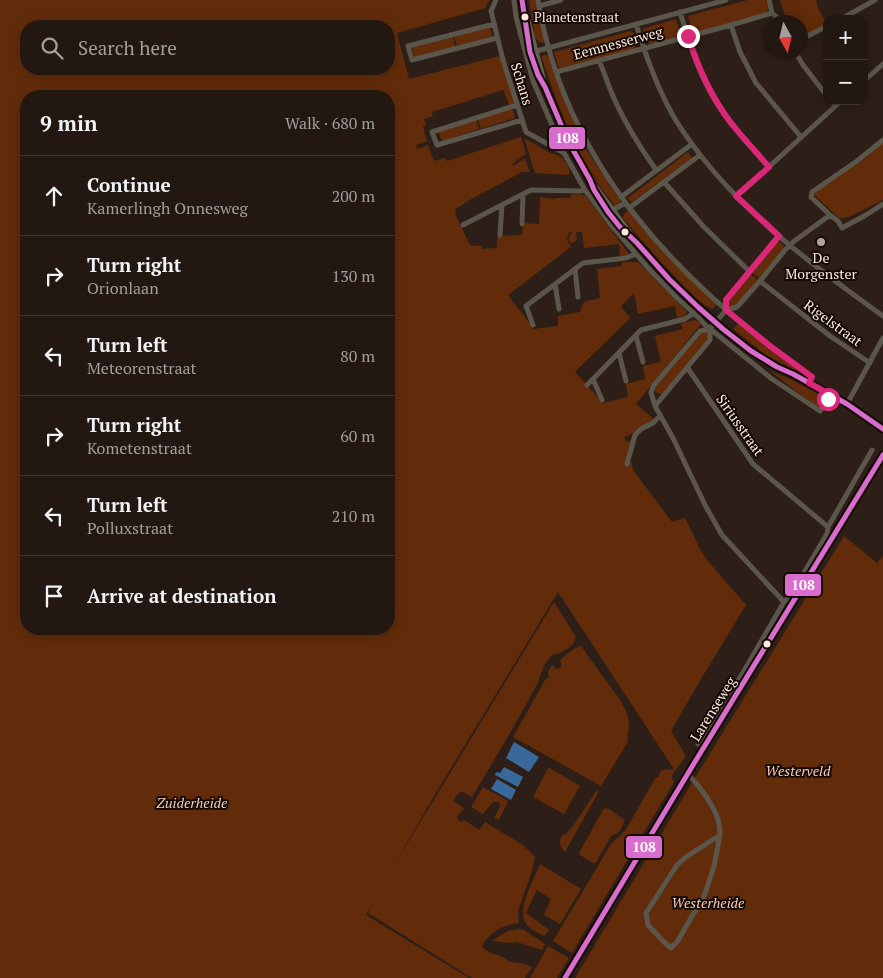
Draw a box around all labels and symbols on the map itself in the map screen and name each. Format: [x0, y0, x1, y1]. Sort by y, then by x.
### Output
place label: Planetenstraat [534, 8, 619, 26]
marker: Planetenstraat [520, 12, 530, 22]
north arrow [763, 15, 808, 60]
street label: Eemnesserweg [571, 21, 665, 64]
route end [677, 25, 700, 48]
street label: Schans [507, 60, 538, 108]
line badge: 108 [548, 126, 586, 150]
text: 108 [555, 128, 579, 147]
unlabelled marker [620, 227, 630, 237]
marker: De Morgenster [815, 236, 827, 248]
place label: De Morgenster [785, 248, 857, 283]
street label: Rigelstraat [800, 295, 867, 351]
route start [817, 388, 840, 411]
street label: Siriusstraat [712, 390, 769, 460]
line badge: 108 [784, 573, 822, 597]
text: 108 [791, 575, 815, 594]
unlabelled marker [762, 639, 772, 649]
street label: Larenseweg [685, 672, 740, 745]
park label: Westerveld [766, 761, 831, 780]
park label: Zuiderheide [157, 793, 228, 812]
line badge: 108 [625, 835, 663, 859]
text: 108 [632, 837, 656, 856]
park label: Westerheide [672, 893, 745, 912]

